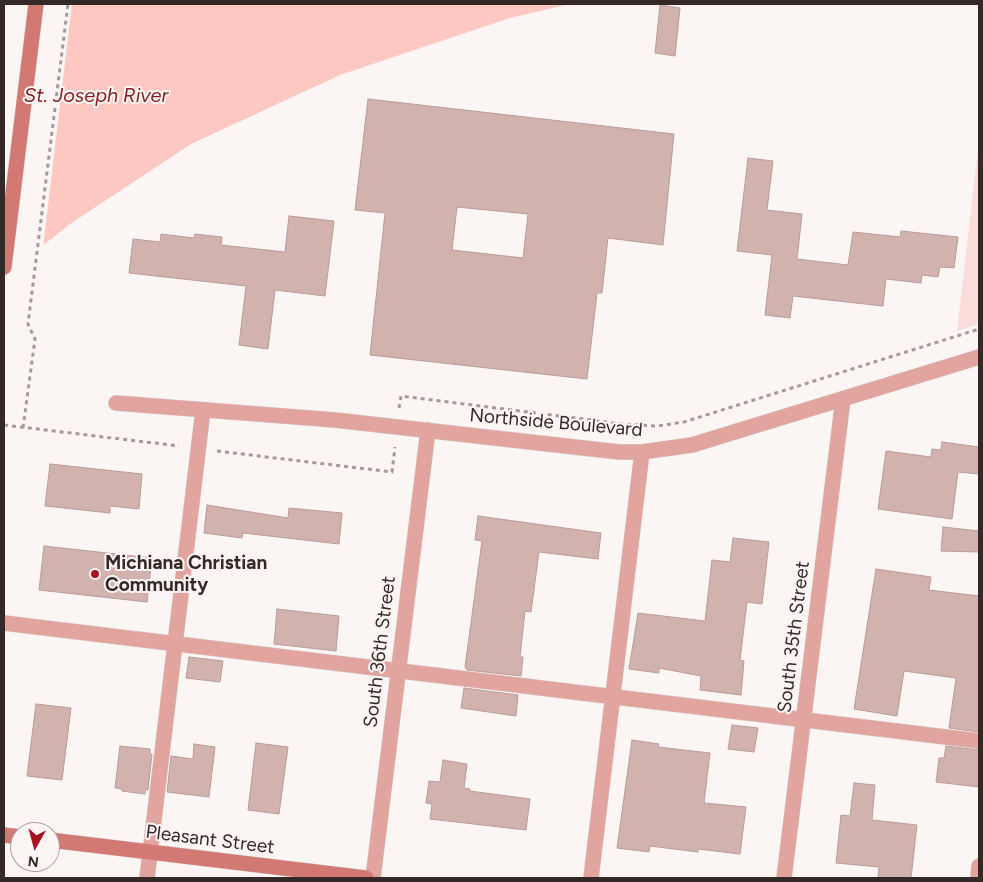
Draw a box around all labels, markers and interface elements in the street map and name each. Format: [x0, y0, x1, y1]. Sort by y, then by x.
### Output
water label: St. Joseph River [24, 84, 168, 108]
street label: Northside Boulevard [468, 404, 644, 442]
place label: Michiana Christian Community [105, 552, 267, 596]
street label: South 35th Street [773, 560, 815, 714]
marker: Michiana Christian Community [89, 568, 101, 580]
street label: South 36th Street [359, 575, 401, 729]
street label: Pleasant Street [144, 821, 276, 859]
north arrow [10, 822, 60, 872]
text: N [27, 852, 40, 870]

